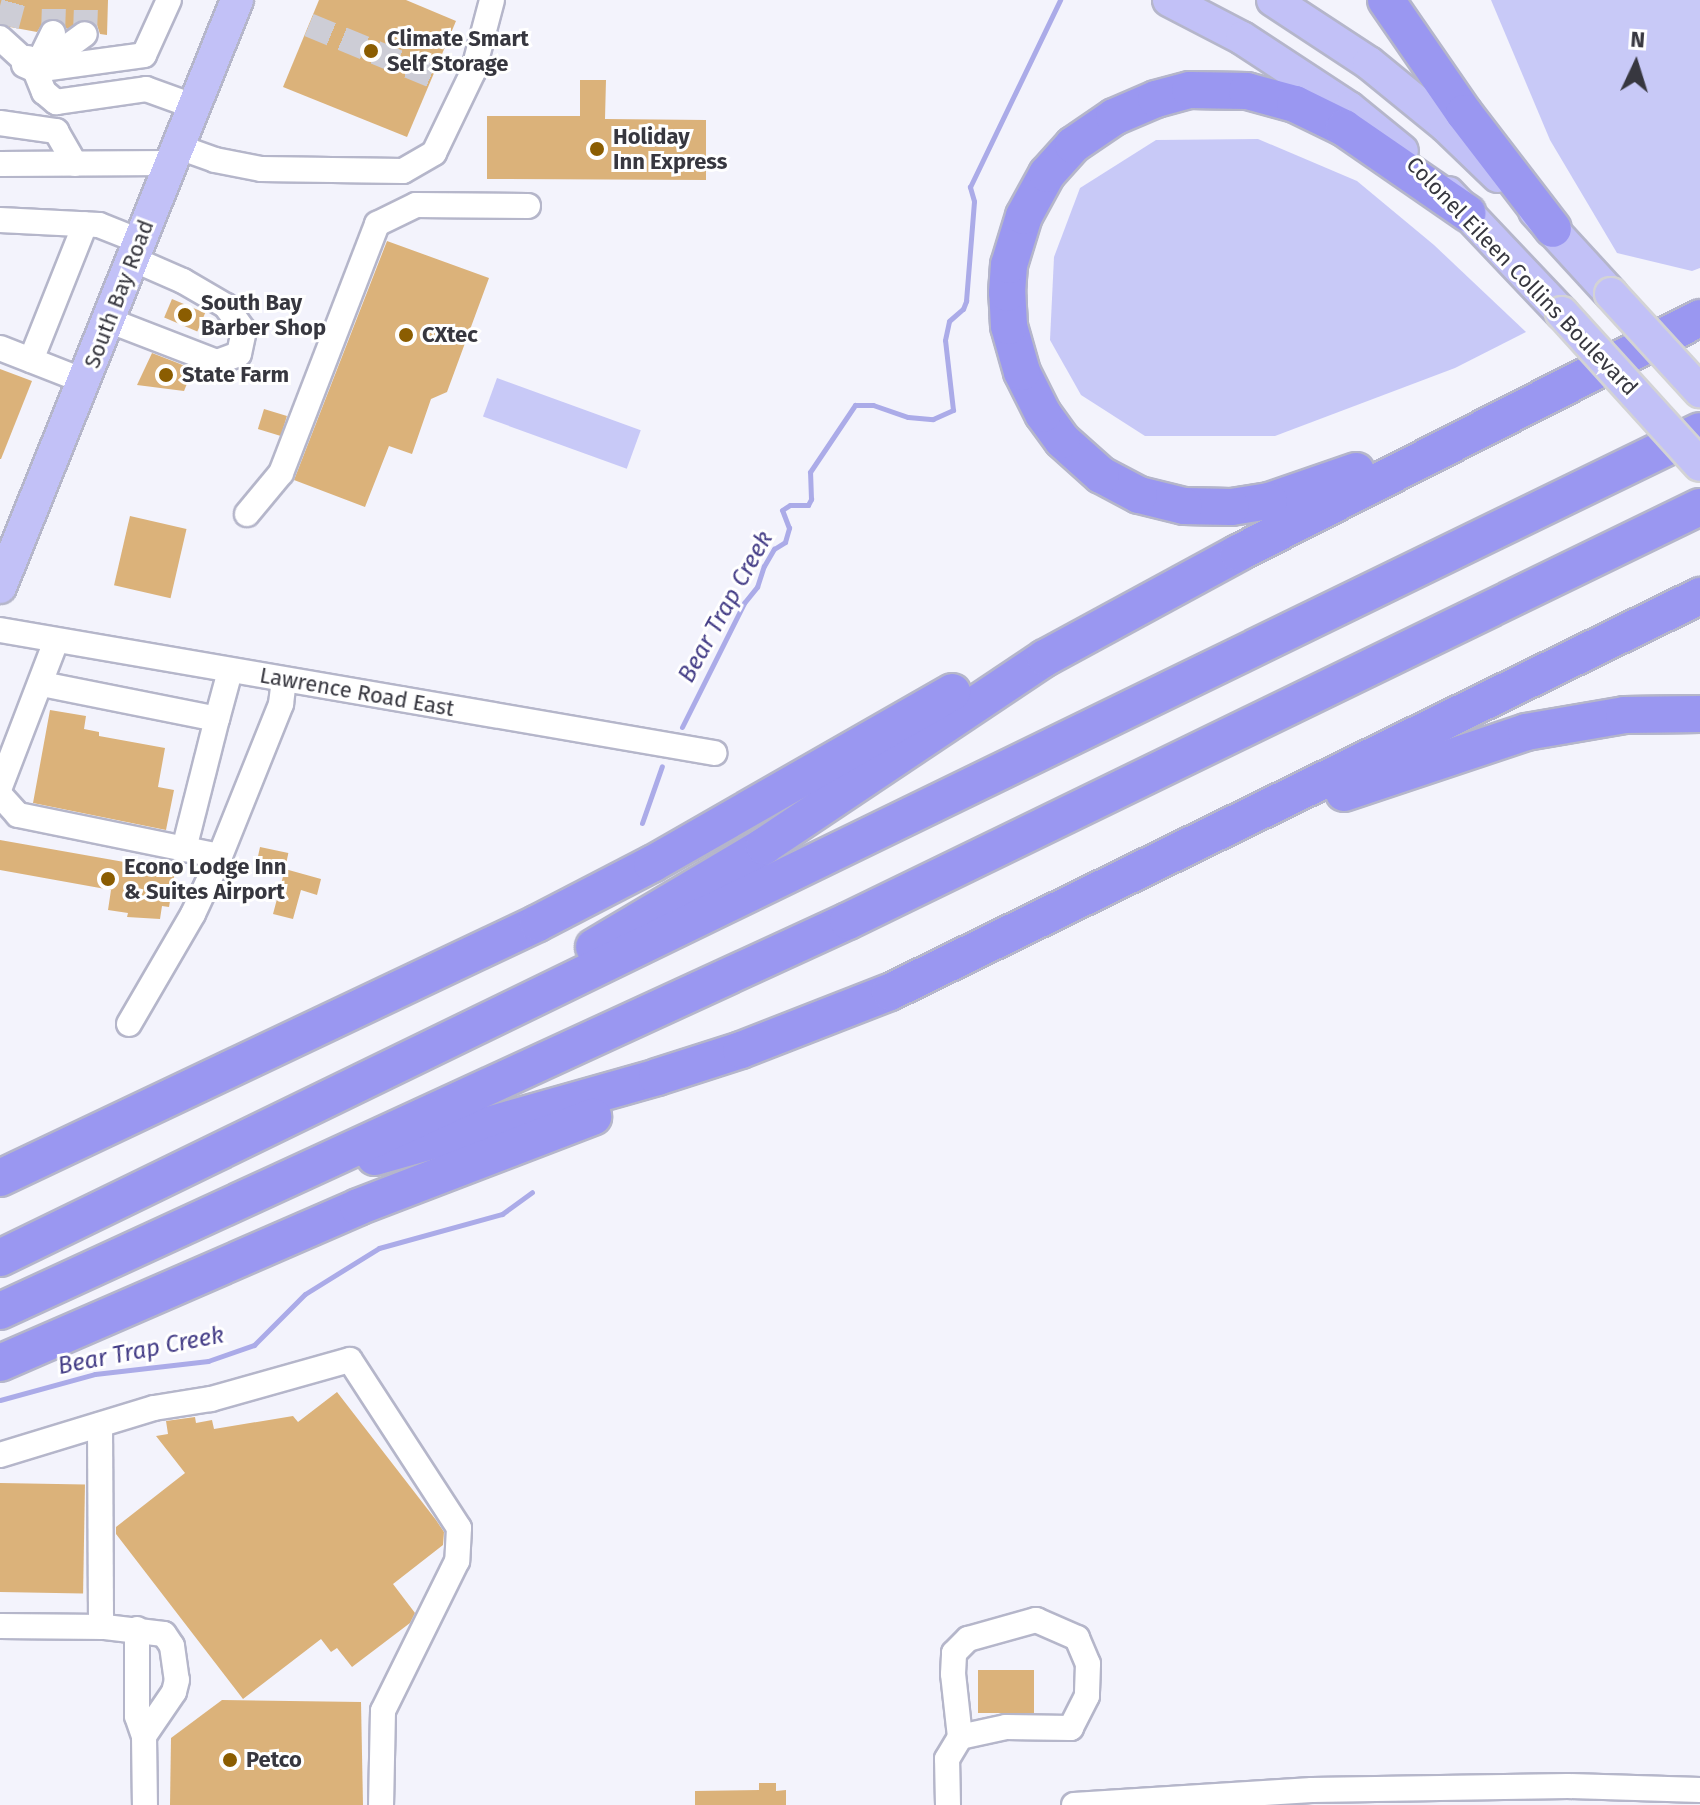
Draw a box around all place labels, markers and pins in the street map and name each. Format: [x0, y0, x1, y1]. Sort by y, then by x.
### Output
place label: Climate Smart Self Storage [387, 25, 529, 76]
marker: Climate Smart Self Storage [362, 42, 380, 60]
place label: Holiday Inn Express [613, 123, 727, 174]
marker: Holiday Inn Express [588, 140, 606, 158]
place label: South Bay Barber Shop [201, 289, 326, 340]
marker: South Bay Barber Shop [176, 306, 194, 324]
place label: CXtec [422, 322, 478, 348]
marker: CXtec [397, 326, 415, 344]
place label: State Farm [182, 362, 289, 388]
marker: State Farm [157, 366, 175, 384]
place label: Econo Lodge Inn & Suites Airport [124, 853, 286, 904]
marker: Econo Lodge Inn & Suites Airport [99, 870, 117, 888]
place label: Petco [246, 1747, 302, 1773]
marker: Petco [221, 1751, 239, 1769]

